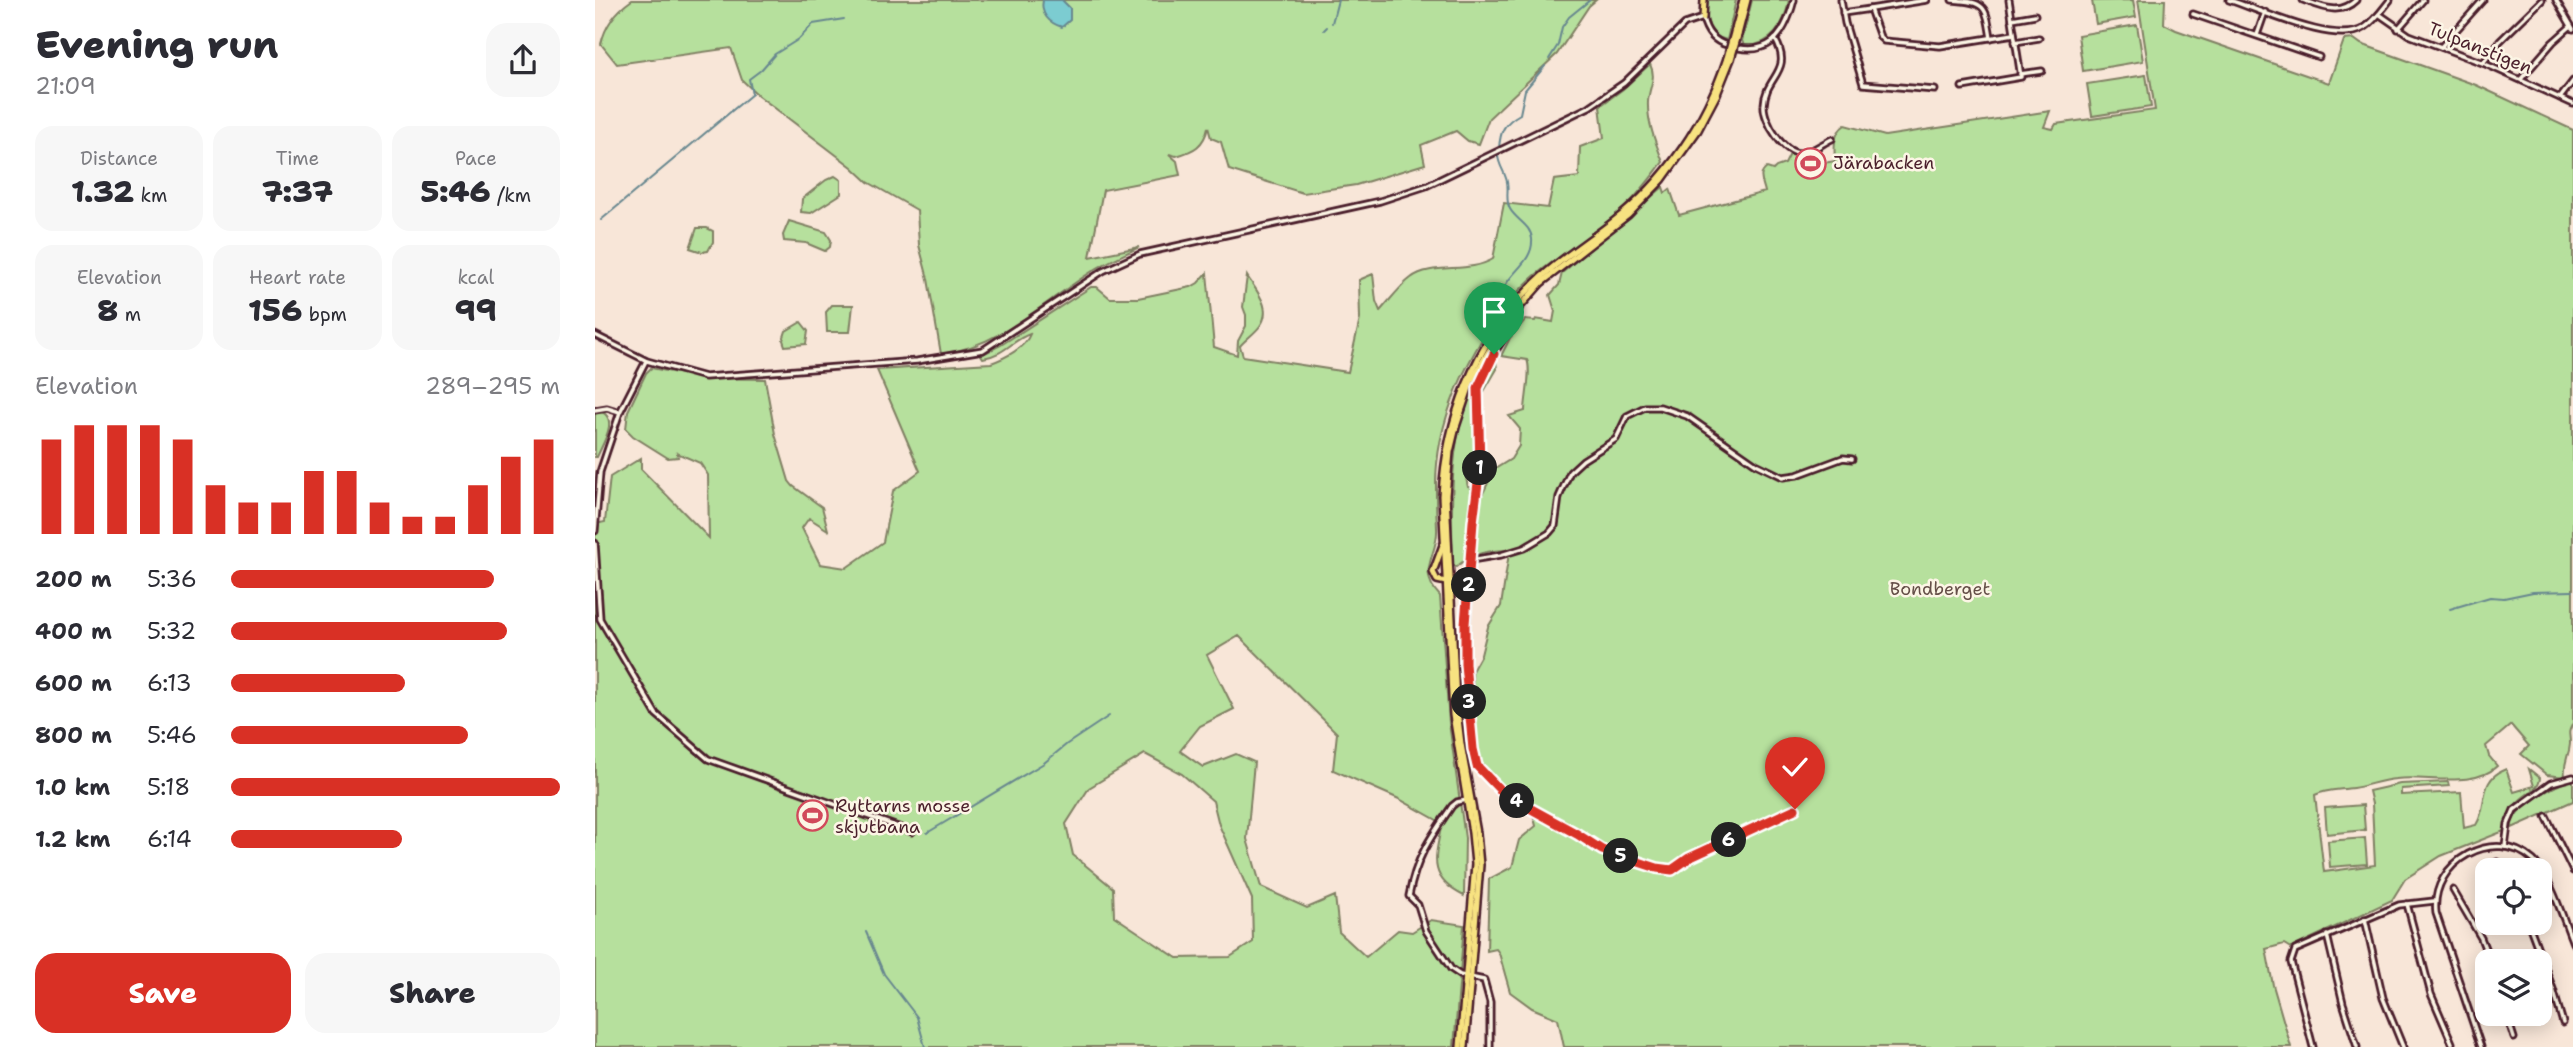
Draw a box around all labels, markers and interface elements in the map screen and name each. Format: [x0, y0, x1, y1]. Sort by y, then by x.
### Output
street label: Tulpanstigen [2424, 16, 2536, 80]
text: Evening run [35, 19, 278, 70]
button: share [486, 23, 560, 97]
text: 21:09 [35, 71, 96, 101]
text: Distance [80, 146, 158, 171]
text: Time [276, 146, 319, 171]
text: Pace [455, 146, 497, 171]
sports icon: Järabacken [1793, 146, 1827, 180]
place label: Järabacken [1833, 151, 1934, 175]
text: 1.32 [71, 171, 134, 212]
text: 7:37 [262, 171, 333, 212]
text: 5:46 [421, 171, 491, 212]
text: km [134, 183, 167, 208]
text: /km [491, 183, 531, 208]
text: Elevation [77, 265, 162, 290]
text: Heart rate [249, 265, 346, 290]
text: kcal [457, 265, 494, 290]
pin [1464, 282, 1524, 354]
text: 8 [97, 290, 118, 331]
text: 156 [248, 290, 302, 331]
text: 99 [455, 290, 497, 331]
icon: arrive [1475, 293, 1513, 331]
text: m [118, 302, 141, 327]
text: bpm [302, 302, 347, 327]
text: Elevation [35, 371, 138, 401]
text: 289–295 m [425, 371, 560, 401]
pin: 1 [1463, 450, 1498, 486]
text: 1 [1475, 455, 1484, 480]
text: 200 m [35, 564, 112, 594]
text: 5:36 [147, 564, 197, 594]
pin: 2 [1451, 568, 1487, 602]
text: 2 [1462, 572, 1475, 597]
park label: Bondberget [1890, 577, 1990, 601]
text: 400 m [35, 616, 112, 646]
text: 5:32 [147, 616, 196, 646]
text: 600 m [35, 668, 112, 698]
text: 6:13 [147, 668, 192, 698]
pin: 3 [1451, 684, 1487, 720]
text: 3 [1462, 689, 1475, 714]
text: 800 m [35, 720, 112, 750]
text: 5:46 [147, 720, 197, 750]
pin [1765, 737, 1825, 809]
icon: check [1776, 748, 1814, 786]
text: 1.0 km [35, 772, 110, 802]
text: 5:18 [147, 772, 190, 802]
pin: 4 [1499, 784, 1535, 818]
text: 4 [1510, 788, 1523, 813]
place label: Ryttarns mosse skjutbana [835, 794, 970, 839]
sports icon: Ryttarns mosse skjutbana [795, 799, 829, 833]
pin: 6 [1711, 822, 1747, 858]
text: 1.2 km [35, 824, 111, 854]
text: 6:14 [147, 824, 192, 854]
text: 6 [1722, 827, 1735, 852]
pin: 5 [1604, 838, 1639, 874]
text: 5 [1615, 843, 1626, 868]
map controls [2475, 858, 2552, 1026]
button: locate [2475, 858, 2552, 935]
button: layers [2475, 949, 2552, 1026]
button: Save [35, 953, 291, 1033]
button: Share [305, 953, 560, 1033]

